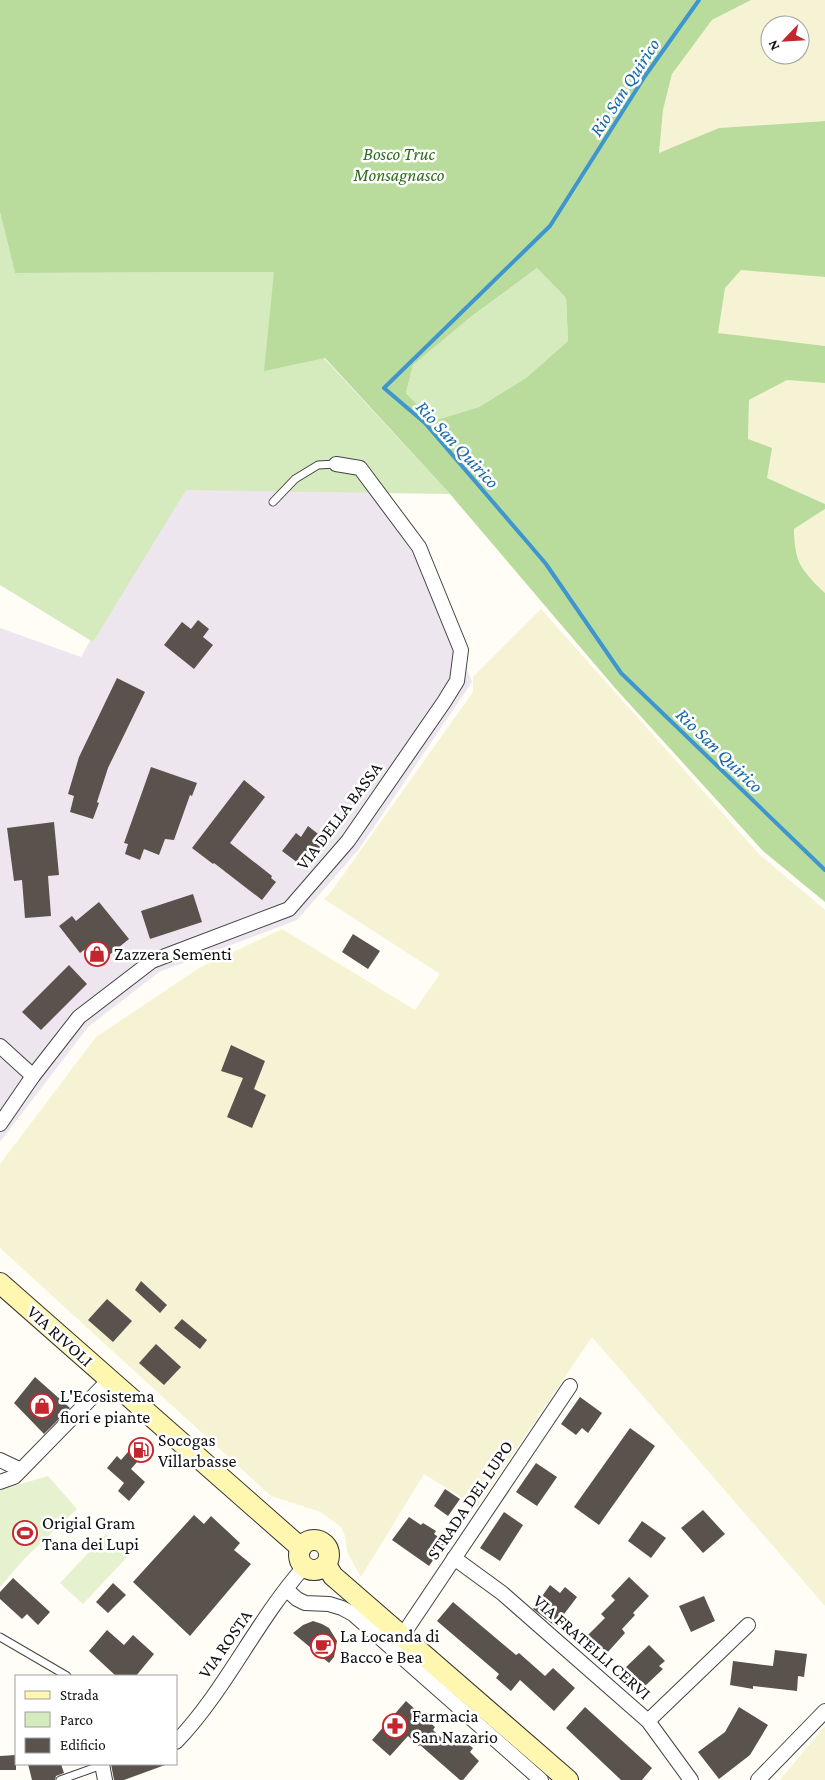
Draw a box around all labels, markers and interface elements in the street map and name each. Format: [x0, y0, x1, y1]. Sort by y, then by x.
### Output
north arrow [760, 15, 810, 65]
water label: Rio San Quirico [585, 35, 664, 140]
text: N [764, 37, 782, 53]
park label: Bosco Truc Monsagnasco [353, 144, 445, 185]
water label: Rio San Quirico [412, 396, 504, 493]
water label: Rio San Quirico [672, 704, 767, 797]
street label: VIA DELLA BASSA [292, 758, 386, 874]
shop icon: Zazzera Sementi [84, 941, 110, 967]
place label: Zazzera Sementi [114, 944, 232, 964]
street label: VIA RIVOLI [23, 1301, 97, 1371]
place label: L'Ecosistema fiori e piante [60, 1386, 155, 1427]
shop icon: L'Ecosistema fiori e piante [29, 1393, 55, 1419]
place label: Socogas Villarbasse [158, 1430, 237, 1471]
fuel station icon: Socogas Villarbasse [128, 1437, 154, 1463]
street label: STRADA DEL LUPO [423, 1437, 517, 1563]
place label: Origial Gram Tana dei Lupi [42, 1513, 139, 1554]
sports icon: Origial Gram Tana dei Lupi [12, 1520, 38, 1546]
street label: VIA FRATELLI CERVI [529, 1590, 655, 1704]
street label: VIA ROSTA [194, 1605, 256, 1682]
place label: La Locanda di Bacco e Bea [340, 1626, 440, 1667]
cafe icon: La Locanda di Bacco e Bea [310, 1633, 336, 1659]
legend [15, 1675, 178, 1765]
text: Strada [60, 1687, 99, 1703]
place label: Farmacia San Nazario [412, 1706, 498, 1747]
text: Parco [60, 1712, 93, 1728]
pharmacy icon: Farmacia San Nazario [382, 1713, 408, 1739]
text: Edificio [60, 1737, 106, 1753]

